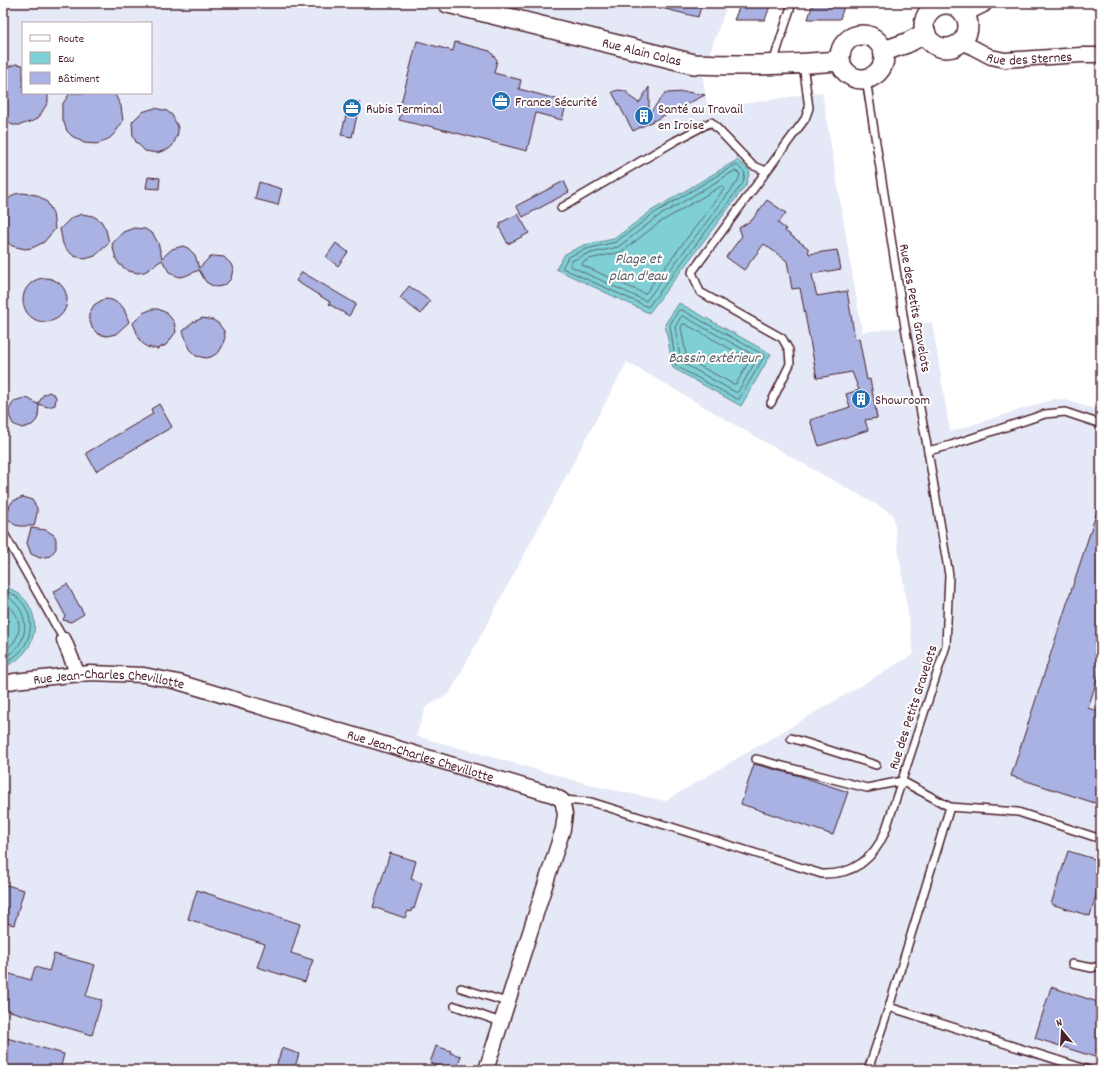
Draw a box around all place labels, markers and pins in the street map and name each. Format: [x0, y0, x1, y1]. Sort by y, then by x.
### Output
office icon: France Sécurité [490, 90, 512, 112]
place label: France Sécurité [515, 93, 597, 113]
office icon: Rubis Terminal [341, 97, 363, 119]
place label: Rubis Terminal [366, 100, 443, 120]
place label: Santé au Travail en Iroise [658, 100, 744, 136]
building icon: Santé au Travail en Iroise [633, 105, 655, 127]
building icon: Showroom [850, 388, 872, 410]
place label: Showroom [875, 391, 930, 411]

